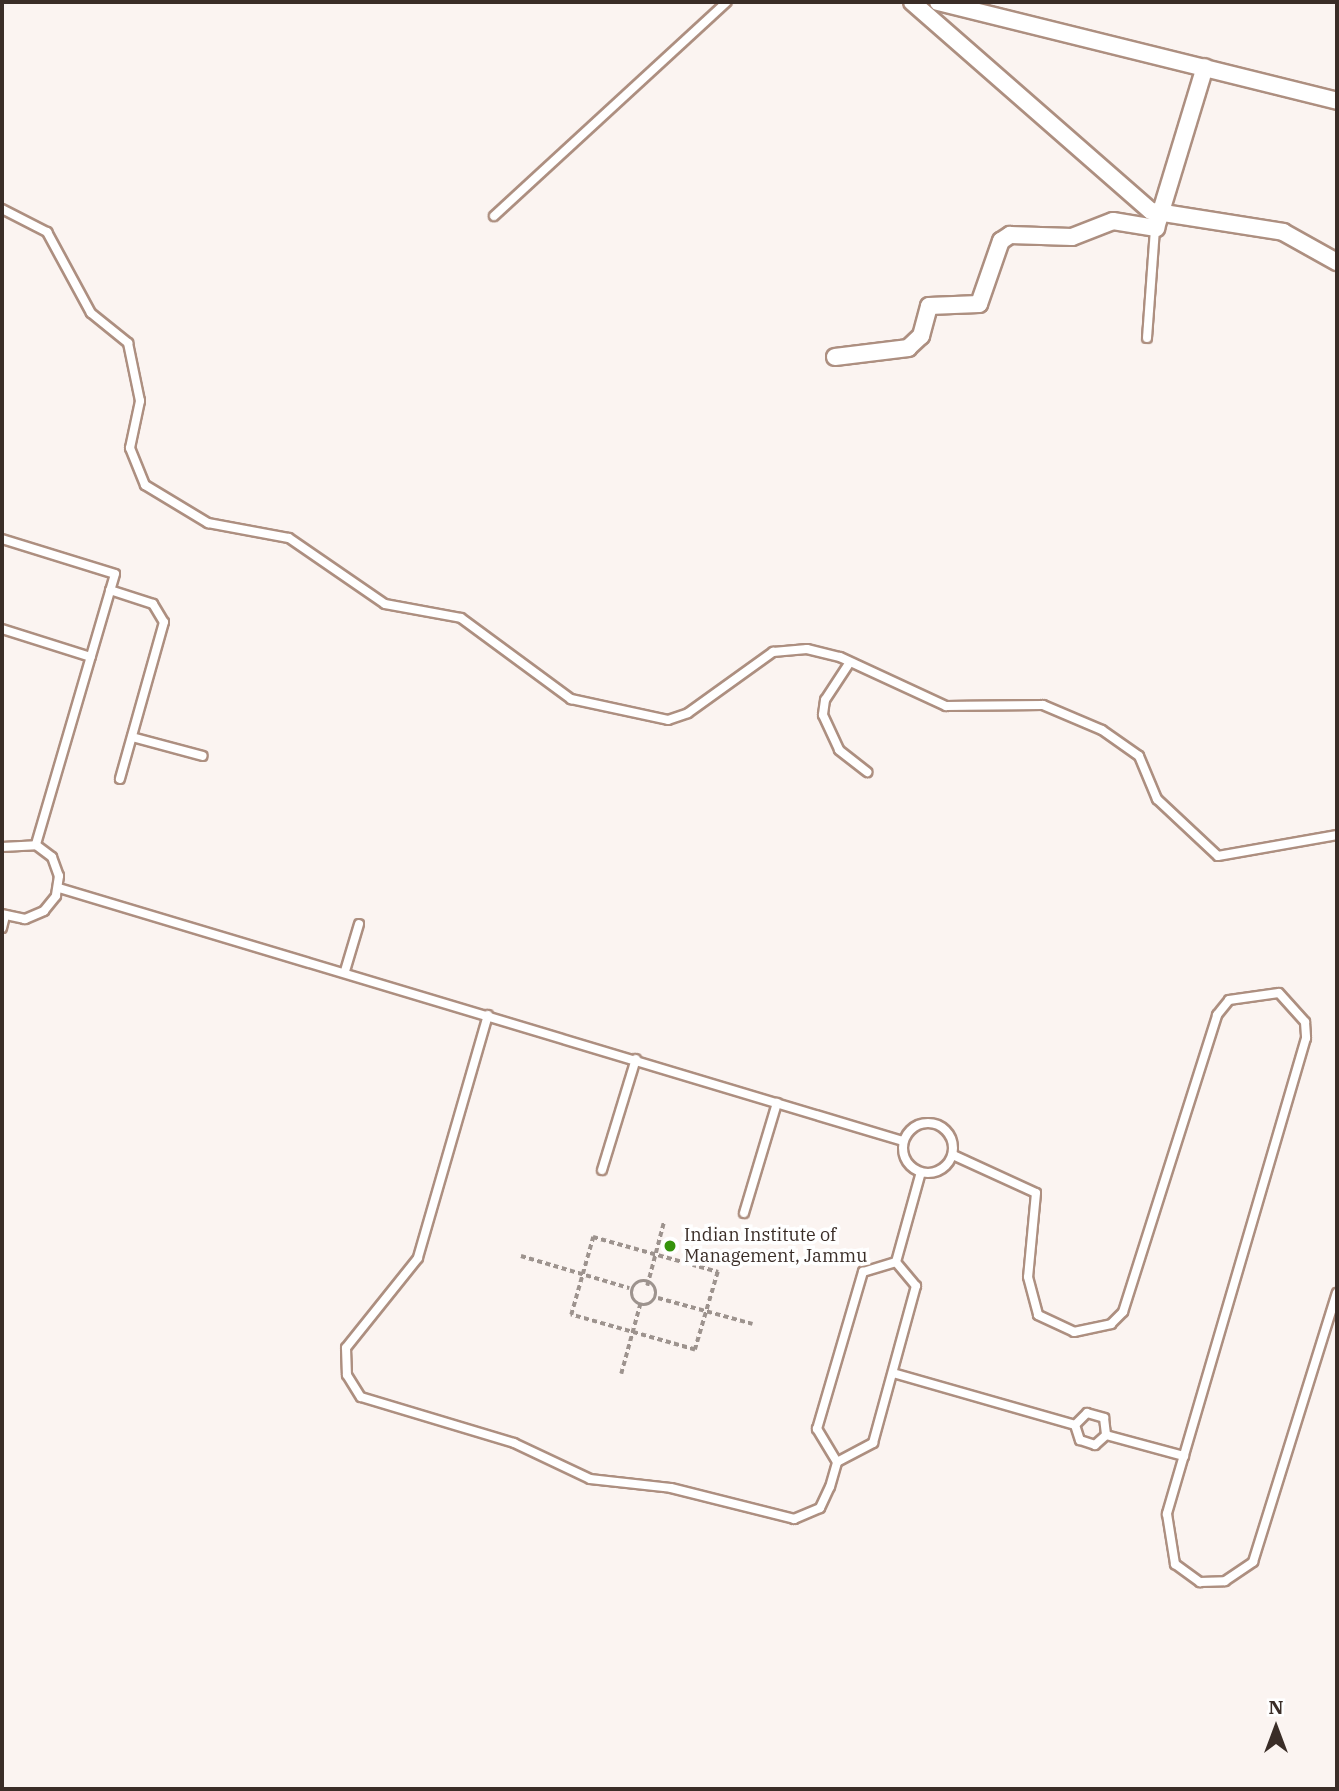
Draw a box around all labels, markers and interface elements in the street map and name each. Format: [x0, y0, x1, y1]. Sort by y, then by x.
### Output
place label: Indian Institute of Management, Jammu [684, 1225, 867, 1268]
marker: Indian Institute of Management, Jammu [662, 1238, 678, 1254]
north arrow [1241, 1693, 1311, 1763]
text: N [1268, 1695, 1284, 1719]

